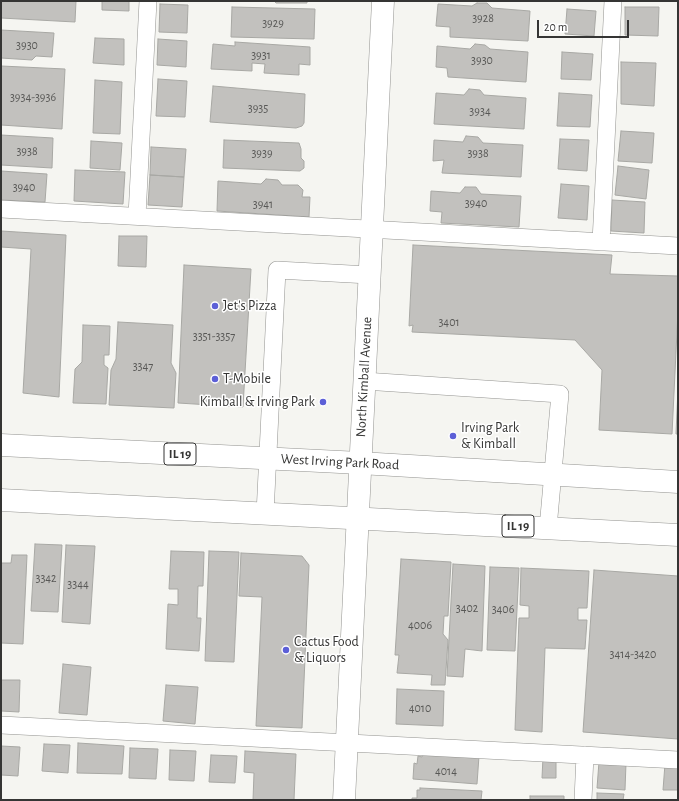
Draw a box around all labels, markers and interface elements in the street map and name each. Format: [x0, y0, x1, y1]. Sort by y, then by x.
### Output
house number: 3928 [472, 11, 494, 25]
scale bar [539, 12, 631, 38]
house number: 3929 [262, 16, 284, 30]
text: 20 m [544, 21, 567, 33]
house number: 3930 [16, 38, 38, 52]
house number: 3931 [251, 48, 271, 62]
house number: 3930 [471, 53, 493, 67]
house number: 3934-3936 [10, 90, 56, 104]
house number: 3935 [248, 101, 268, 115]
house number: 3934 [469, 104, 491, 118]
house number: 3938 [16, 144, 38, 158]
house number: 3939 [251, 146, 273, 160]
house number: 3938 [467, 146, 489, 160]
house number: 3940 [13, 180, 35, 194]
house number: 3940 [465, 196, 487, 210]
house number: 3941 [253, 197, 273, 211]
place label: Jet's Pizza [223, 298, 277, 314]
marker: Jet's Pizza [210, 301, 220, 311]
house number: 3401 [438, 315, 460, 329]
street label: North Kimball Avenue [352, 316, 376, 438]
house number: 3351-3357 [193, 329, 235, 343]
house number: 3347 [133, 359, 153, 373]
place label: T-Mobile [223, 371, 271, 387]
marker: T-Mobile [210, 374, 220, 384]
place label: Kimball & Irving Park [200, 394, 315, 410]
marker: Kimball & Irving Park [318, 397, 328, 407]
place label: Irving Park & Kimball [461, 420, 519, 452]
marker: Irving Park & Kimball [448, 431, 458, 441]
road number: IL 19 [164, 443, 196, 465]
street label: West Irving Park Road [280, 451, 400, 473]
road number: IL 19 [502, 515, 534, 537]
house number: 3342 [35, 571, 57, 585]
house number: 3344 [67, 577, 89, 591]
house number: 3402 [456, 601, 478, 615]
house number: 3406 [492, 602, 514, 616]
house number: 4006 [408, 618, 432, 632]
place label: Cactus Food & Liquors [294, 634, 359, 666]
marker: Cactus Food & Liquors [281, 645, 291, 655]
house number: 3414-3420 [610, 647, 656, 661]
house number: 4010 [409, 701, 431, 715]
house number: 4014 [435, 764, 457, 778]

